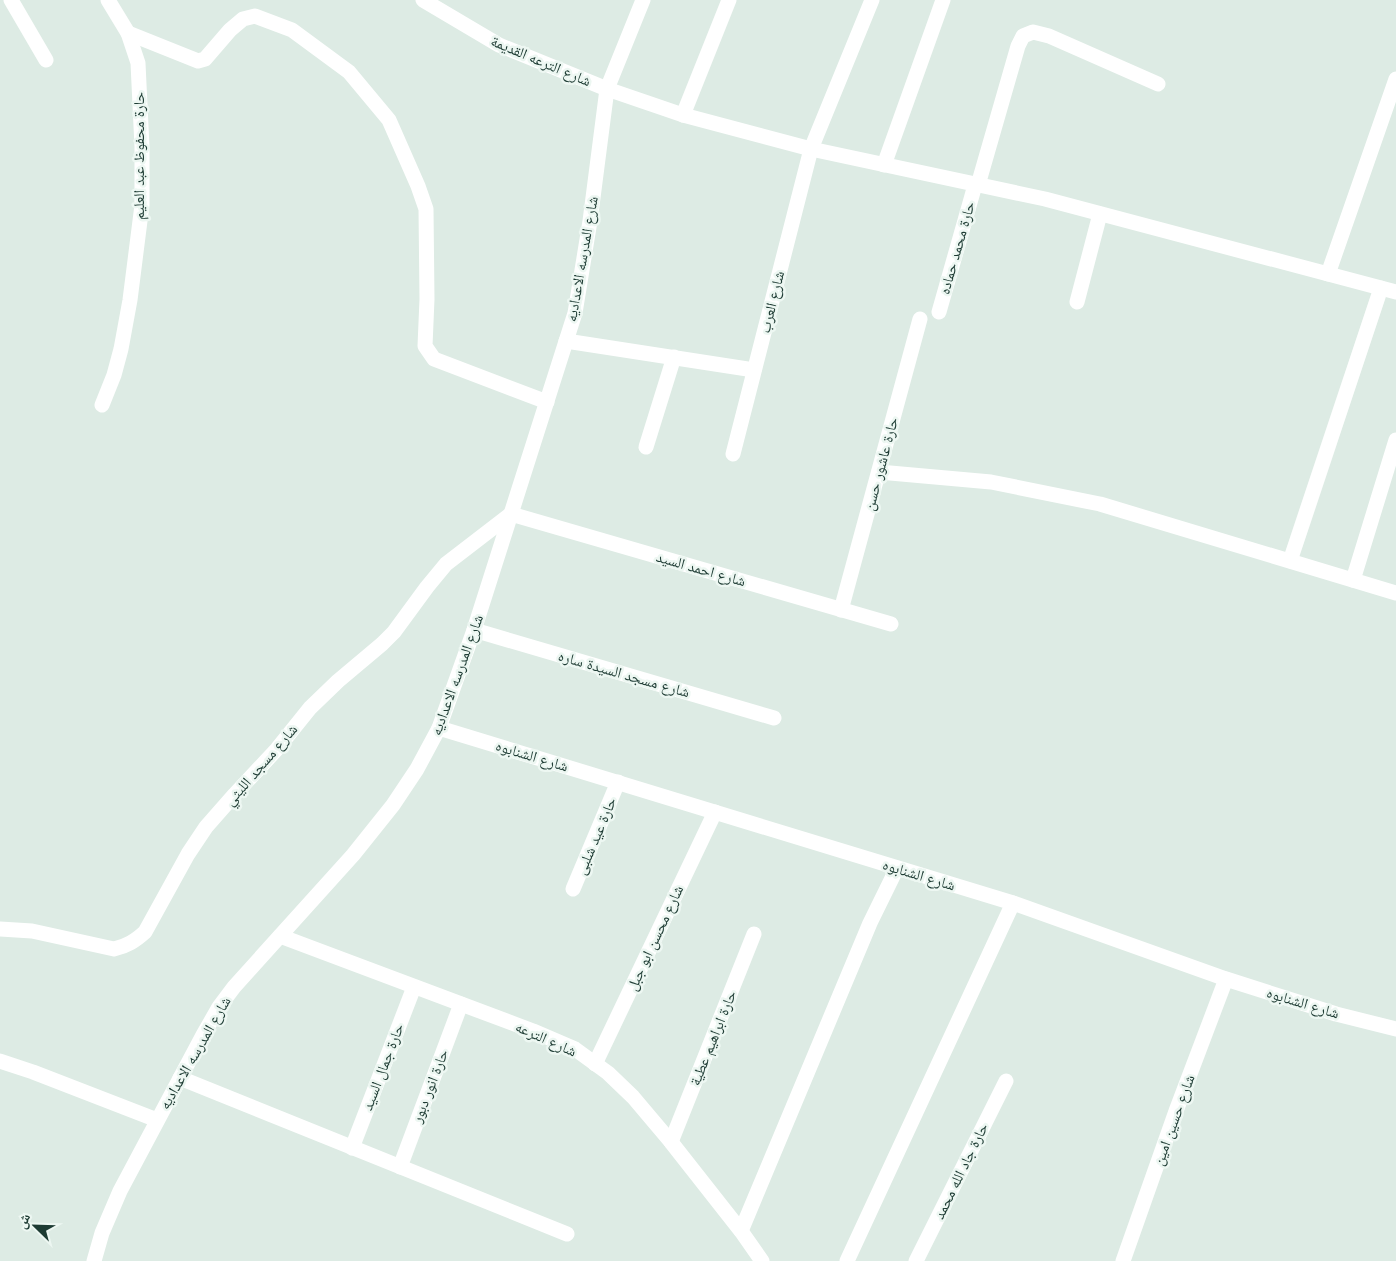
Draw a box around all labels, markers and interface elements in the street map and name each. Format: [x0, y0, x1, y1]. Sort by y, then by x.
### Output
street label: شارع الترعه القديمة [488, 32, 594, 91]
street label: حارة محفوظ عبد العليم [130, 92, 149, 220]
street label: شارع المدرسه الاعداديه [562, 195, 603, 323]
street label: حارة محمد حماده [935, 199, 979, 296]
street label: شارع العرب [756, 269, 789, 335]
street label: حارة عاشور حسن [860, 415, 903, 513]
street label: شارع احمد السيد [654, 548, 748, 591]
street label: شارع المدرسه الاعداديه [427, 612, 488, 738]
street label: شارع مسجد السيدة ساره [556, 647, 692, 702]
street label: شارع مسجد الليثي [221, 720, 304, 811]
street label: شارع الشنابوه [493, 736, 571, 777]
street label: حارة عيد شلبى [572, 794, 621, 878]
street label: شارع الشنابوه [880, 855, 958, 896]
street label: شارع محسن ابو جبل [623, 882, 688, 994]
street label: شارع الشنابوه [1264, 983, 1342, 1024]
street label: حارة ابراهيم عطية [686, 987, 741, 1089]
street label: شارع المدرسه الاعداديه [155, 993, 235, 1113]
street label: شارع الترعه [512, 1018, 580, 1061]
street label: حارة جمال السيد [358, 1021, 409, 1113]
street label: حارة انور دبور [407, 1046, 452, 1126]
street label: شارع حسين امين [1149, 1072, 1200, 1168]
street label: حارة جاد الله محمد [930, 1120, 992, 1222]
north arrow [10, 1201, 60, 1251]
text: ش [13, 1211, 34, 1231]

